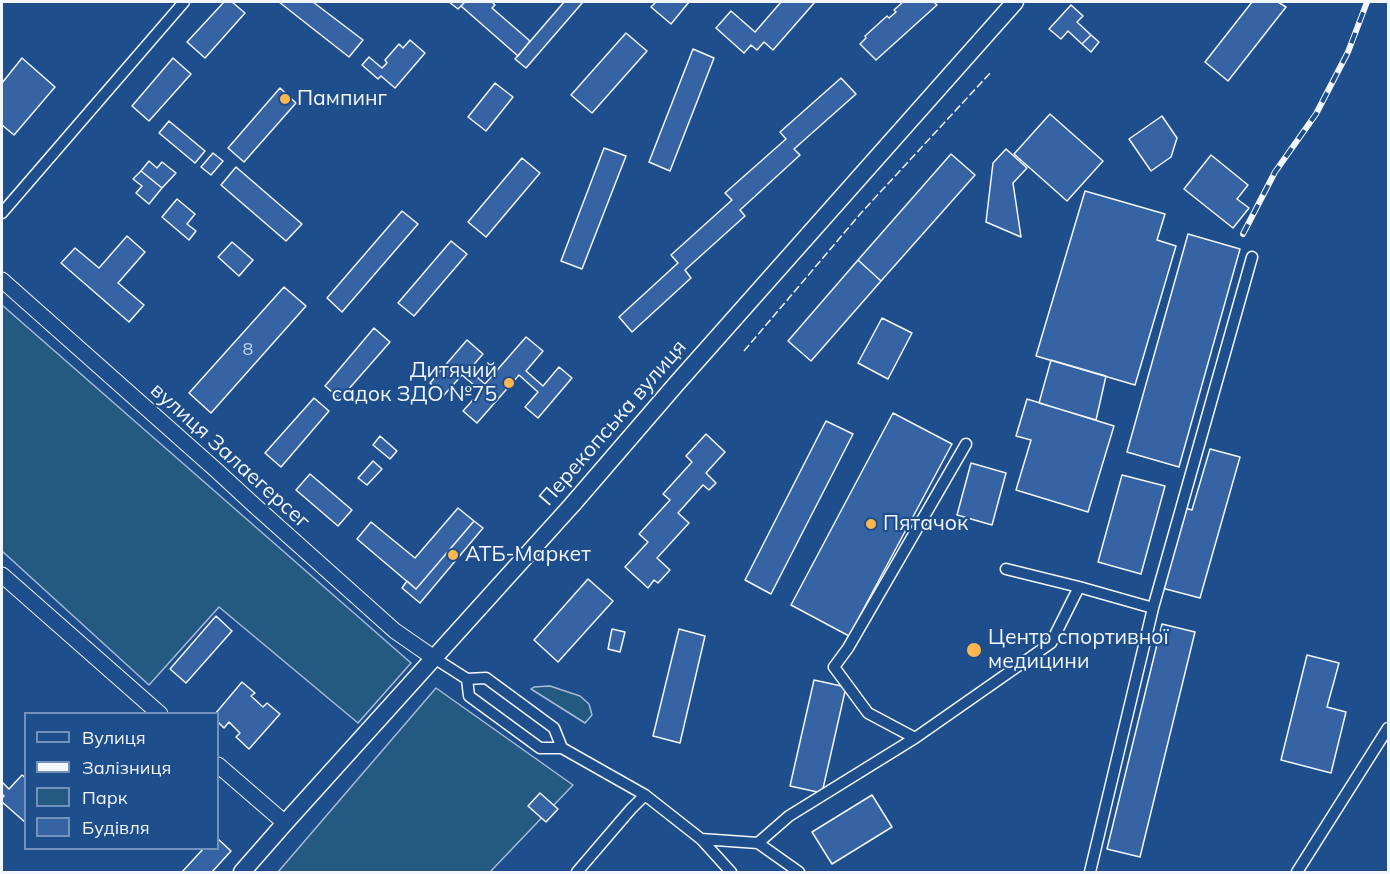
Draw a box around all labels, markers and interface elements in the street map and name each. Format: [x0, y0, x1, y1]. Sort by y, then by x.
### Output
place label: Пампинг [297, 86, 387, 112]
marker: Пампинг [278, 92, 292, 106]
street label: Перекопська вулиця [534, 335, 692, 511]
house number: 8 [243, 339, 253, 361]
place label: Дитячий садок ЗДО №75 [332, 358, 497, 408]
marker: Дитячий садок ЗДО №75 [502, 376, 516, 390]
street label: вулиця Залаегерсег [145, 378, 315, 534]
place label: Пятачок [883, 511, 968, 537]
marker: Пятачок [864, 517, 878, 531]
place label: АТБ-Маркет [465, 542, 591, 568]
marker: АТБ-Маркет [446, 548, 460, 562]
place label: Центр спортивної медицини [988, 625, 1169, 675]
marker: Центр спортивної медицини [965, 641, 983, 659]
legend [24, 712, 219, 850]
text: Вулиця [82, 726, 146, 749]
text: Залізниця [82, 756, 171, 779]
text: Парк [82, 786, 127, 809]
text: Будівля [82, 816, 150, 839]

